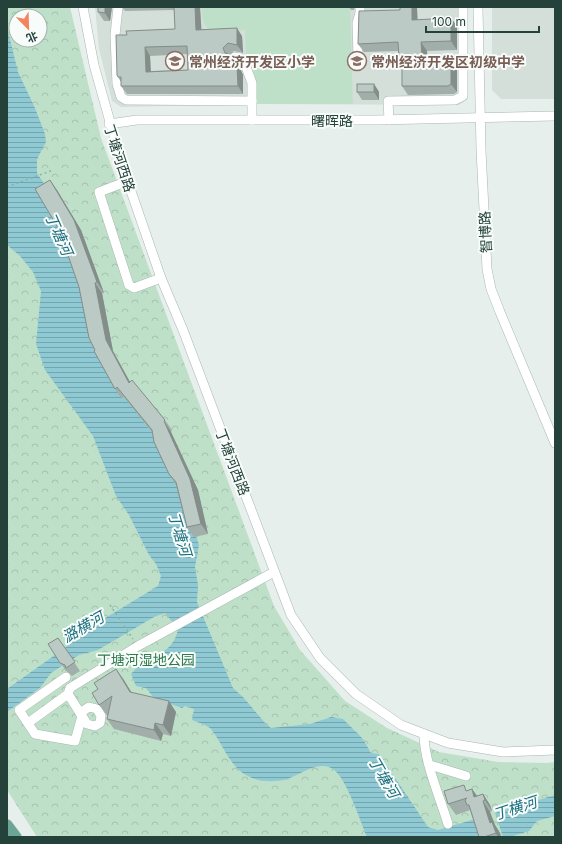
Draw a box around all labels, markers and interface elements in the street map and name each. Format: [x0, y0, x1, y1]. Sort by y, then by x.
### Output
north arrow [8, 8, 48, 48]
scale bar [426, 8, 539, 34]
text: 100 m [432, 14, 466, 29]
text: 北 [24, 29, 40, 46]
school or university icon: 常州经济开发区小学 [164, 50, 186, 72]
school or university icon: 常州经济开发区初级中学 [346, 50, 368, 72]
place label: 常州经济开发区小学 [189, 53, 315, 70]
place label: 常州经济开发区初级中学 [371, 53, 525, 70]
street label: 曙晖路 [311, 112, 353, 129]
street label: 丁塘河西路 [101, 122, 139, 194]
water label: 丁塘河 [41, 210, 78, 261]
street label: 智博路 [475, 211, 495, 253]
street label: 丁塘河西路 [213, 426, 253, 498]
water label: 丁塘河 [164, 510, 197, 561]
water label: 潞横河 [59, 606, 110, 646]
park label: 丁塘河湿地公园 [97, 651, 195, 668]
water label: 丁塘河 [365, 753, 405, 804]
water label: 丁横河 [491, 791, 542, 824]

